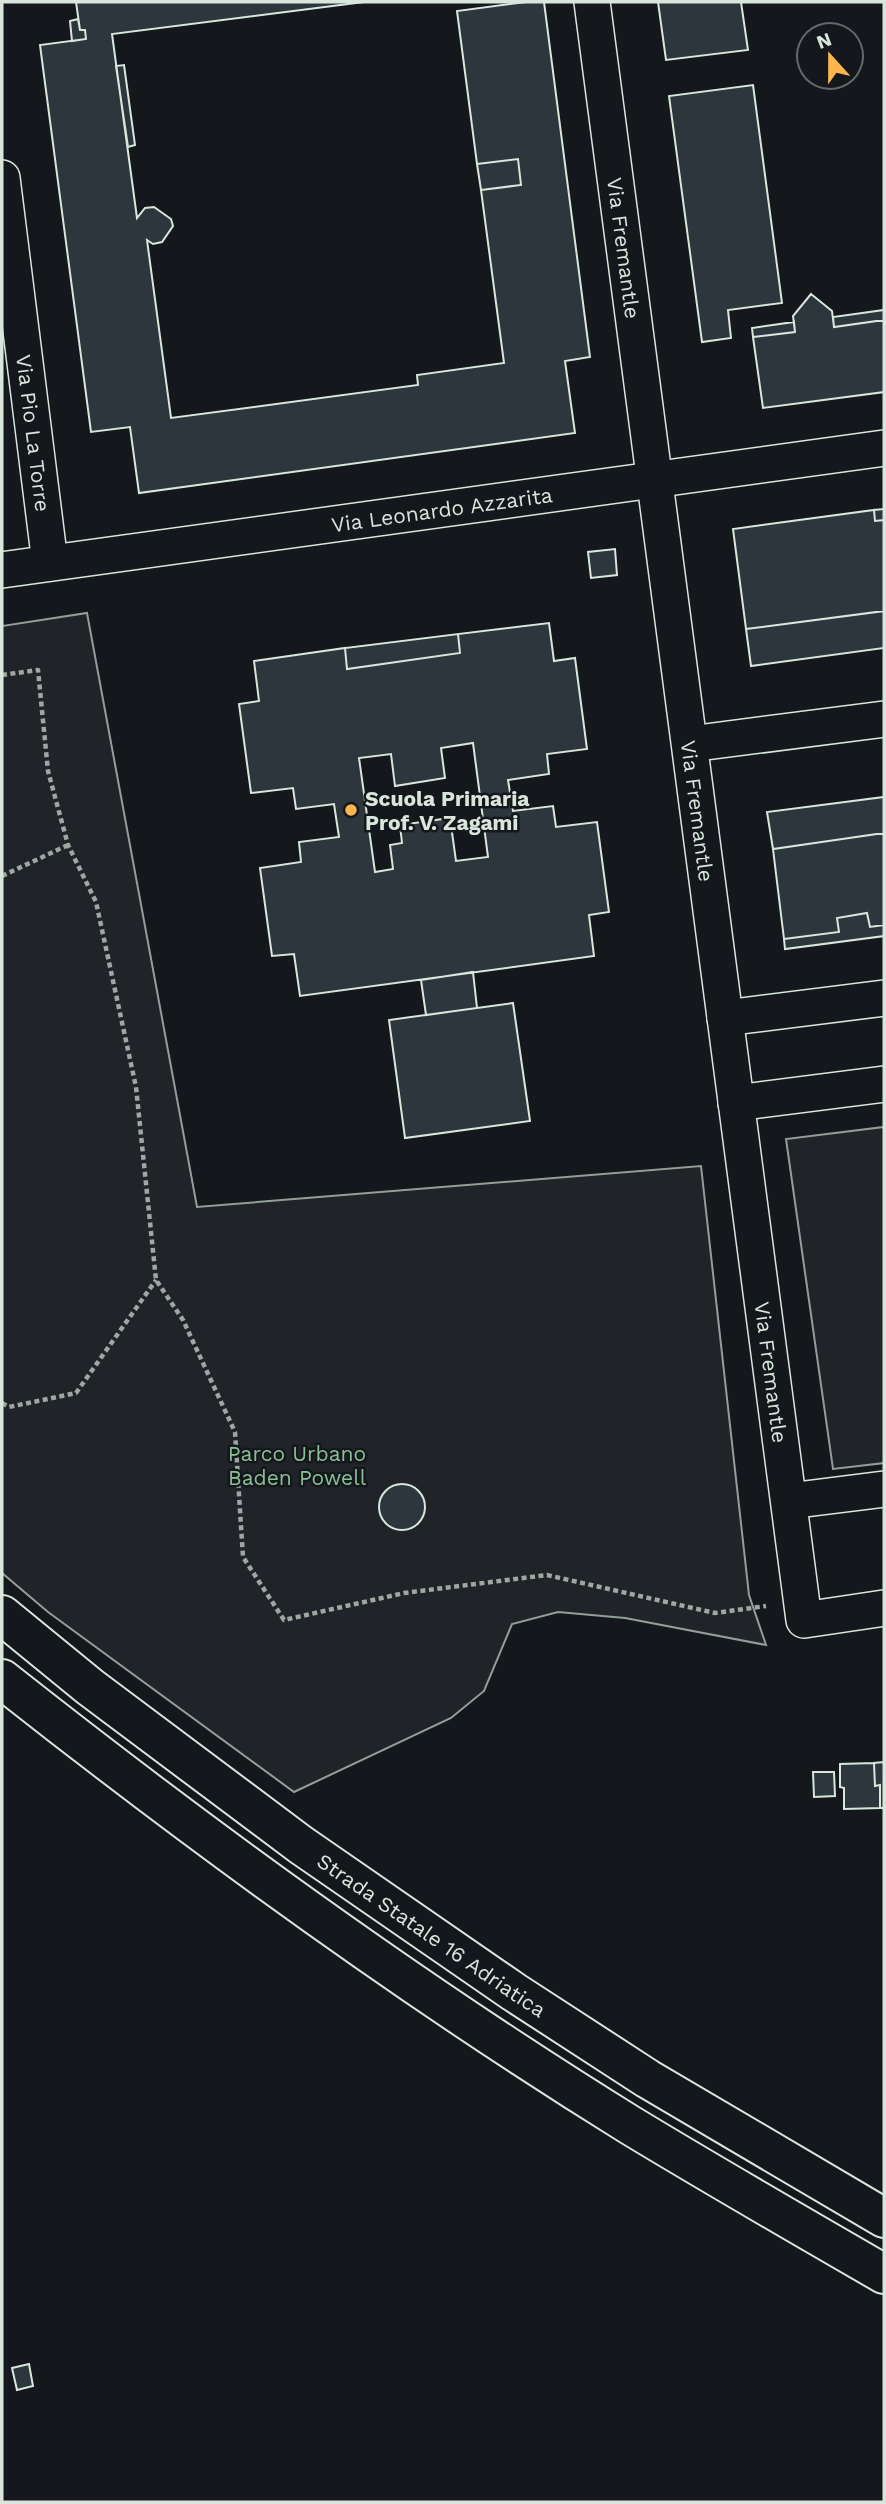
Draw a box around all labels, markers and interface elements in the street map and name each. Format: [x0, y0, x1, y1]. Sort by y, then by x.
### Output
north arrow [795, 21, 865, 91]
text: N [813, 27, 835, 54]
street label: Via Fremantle [603, 176, 646, 320]
street label: Via Pio La Torre [12, 353, 56, 513]
street label: Via Leonardo Azzarita [330, 481, 554, 537]
street label: Via Fremantle [676, 739, 720, 883]
place label: Scuola Primaria Prof. V. Zagami [365, 786, 530, 835]
marker: Scuola Primaria Prof. V. Zagami [343, 802, 359, 818]
street label: Via Fremantle [750, 1300, 793, 1444]
park label: Parco Urbano Baden Powell [228, 1441, 367, 1490]
street label: Strada Statale 16 Adriatica [313, 1848, 551, 2022]

